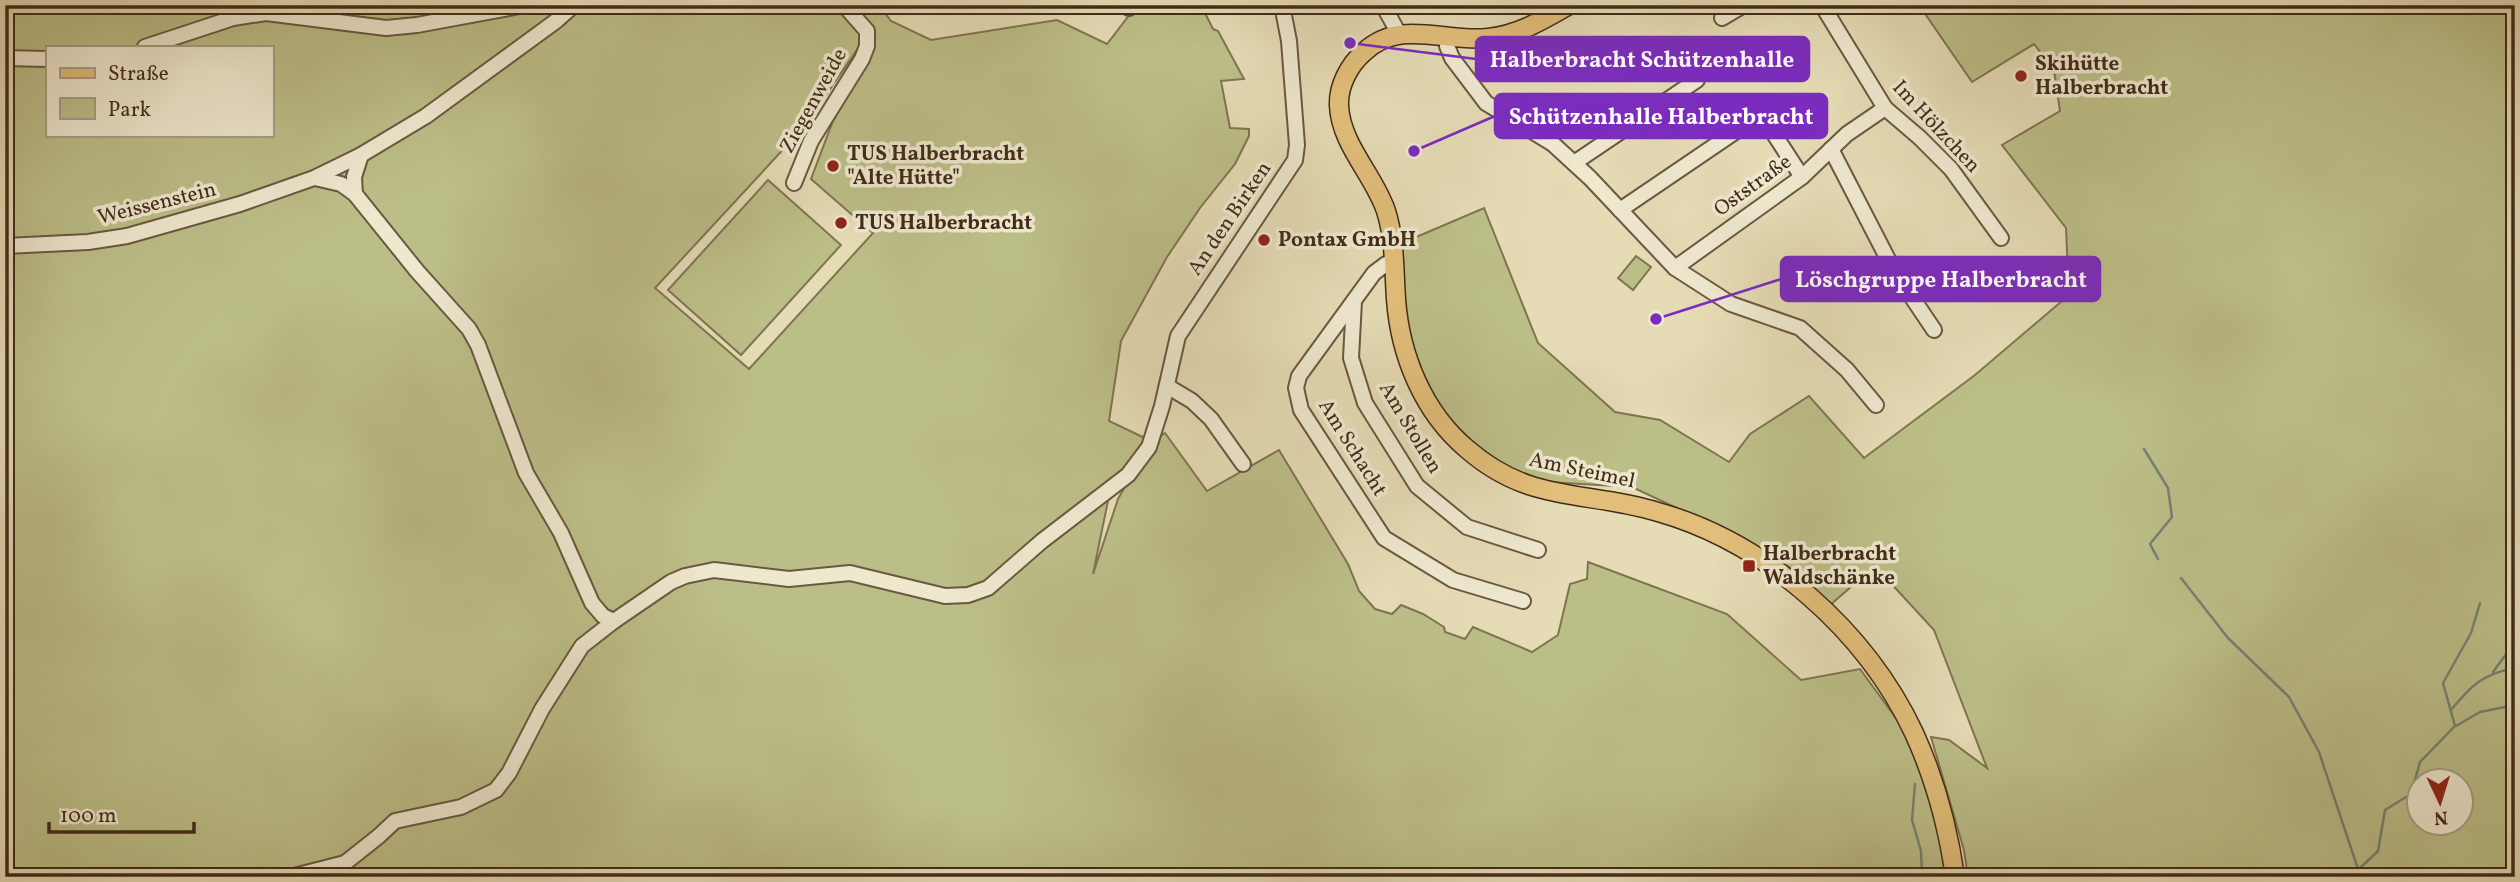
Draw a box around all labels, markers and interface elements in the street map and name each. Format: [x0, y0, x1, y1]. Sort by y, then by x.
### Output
callout: Halberbracht Schützenhalle [1476, 37, 1809, 81]
street label: Ziegenweide [773, 43, 855, 159]
text: Halberbracht Schützenhalle [1490, 45, 1794, 77]
legend [46, 46, 273, 136]
place label: Skihütte Halberbracht [2035, 50, 2168, 103]
text: Straße [108, 60, 169, 89]
marker: Skihütte Halberbracht [2013, 68, 2029, 84]
street label: Im Hölzchen [1885, 74, 1987, 180]
callout: Schützenhalle Halberbracht [1495, 94, 1827, 138]
text: Park [108, 96, 151, 125]
text: Schützenhalle Halberbracht [1509, 102, 1814, 134]
place label: TUS Halberbracht "Alte Hütte" [847, 140, 1024, 193]
street label: Oststraße [1708, 148, 1798, 224]
street label: An den Birken [1181, 156, 1279, 282]
marker: TUS Halberbracht "Alte Hütte" [825, 158, 841, 174]
street label: Weissenstein [95, 175, 219, 233]
place label: TUS Halberbracht [855, 209, 1032, 238]
marker: TUS Halberbracht [833, 215, 849, 231]
place label: Pontax GmbH [1278, 226, 1416, 255]
marker: Pontax GmbH [1256, 232, 1272, 248]
callout: Löschgruppe Halberbracht [1781, 257, 2100, 301]
text: Löschgruppe Halberbracht [1795, 265, 2087, 297]
street label: Am Stollen [1371, 377, 1449, 479]
street label: Am Schacht [1311, 394, 1393, 502]
street label: Am Steimel [1526, 446, 1638, 496]
place label: Halberbracht Waldschänke [1763, 540, 1896, 593]
marker: Halberbracht Waldschänke [1741, 558, 1757, 574]
north arrow [2404, 766, 2474, 836]
scale bar [49, 791, 194, 835]
text: 100 m [60, 802, 117, 831]
text: N [2433, 804, 2449, 830]

